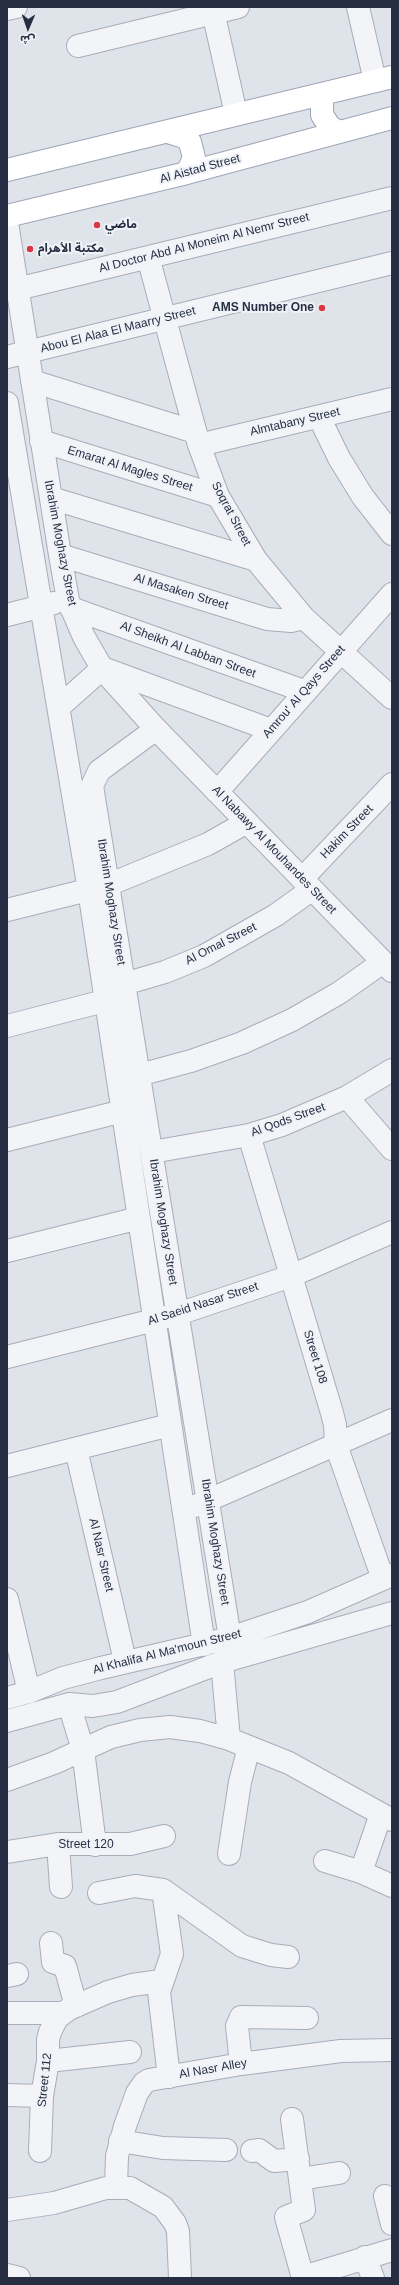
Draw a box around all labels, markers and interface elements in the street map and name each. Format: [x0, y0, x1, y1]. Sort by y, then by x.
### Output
north arrow [8, 8, 48, 48]
text: ش [20, 34, 35, 46]
street label: Al Aistad Street [158, 151, 242, 187]
street label: Al Doctor Abd Al Moneim Al Nemr Street [97, 210, 311, 276]
place label: ماضي [105, 218, 137, 232]
marker: ماضي [92, 220, 102, 230]
place label: مكتبة الأهرام [38, 242, 104, 256]
marker: مكتبة الأهرام [25, 244, 35, 254]
place label: AMS Number One [212, 301, 314, 315]
marker: AMS Number One [317, 303, 327, 313]
street label: Abou El Alaa El Maarry Street [39, 304, 197, 356]
street label: Almtabany Street [249, 405, 341, 439]
street label: Emarat Al Magles Street [66, 443, 194, 495]
street label: Ibrahim Moghazy Street [41, 479, 79, 607]
street label: Soqrat Street [208, 479, 254, 549]
street label: Al Masaken Street [132, 571, 230, 613]
street label: Al Sheikh Al Labban Street [118, 619, 258, 681]
street label: Amrou' Al Qays Street [260, 643, 348, 741]
street label: Al Nabawy Al Mouhandes Street [209, 783, 339, 917]
street label: Hakim Street [318, 802, 376, 862]
street label: Ibrahim Moghazy Street [94, 838, 128, 966]
street label: Al Omal Street [183, 920, 259, 968]
street label: Al Qods Street [249, 1100, 327, 1140]
street label: Ibrahim Moghazy Street [146, 1158, 180, 1286]
street label: Al Saeid Nasar Street [146, 1279, 260, 1329]
street label: Street 108 [300, 1328, 330, 1386]
street label: Ibrahim Moghazy Street [198, 1478, 232, 1606]
street label: Al Nasr Street [86, 1517, 116, 1593]
street label: Al Khalifa Al Ma'moun Street [91, 1627, 243, 1677]
street label: Street 120 [58, 1838, 114, 1852]
street label: Street 112 [35, 2052, 55, 2108]
street label: Al Nasr Alley [178, 2056, 248, 2082]

